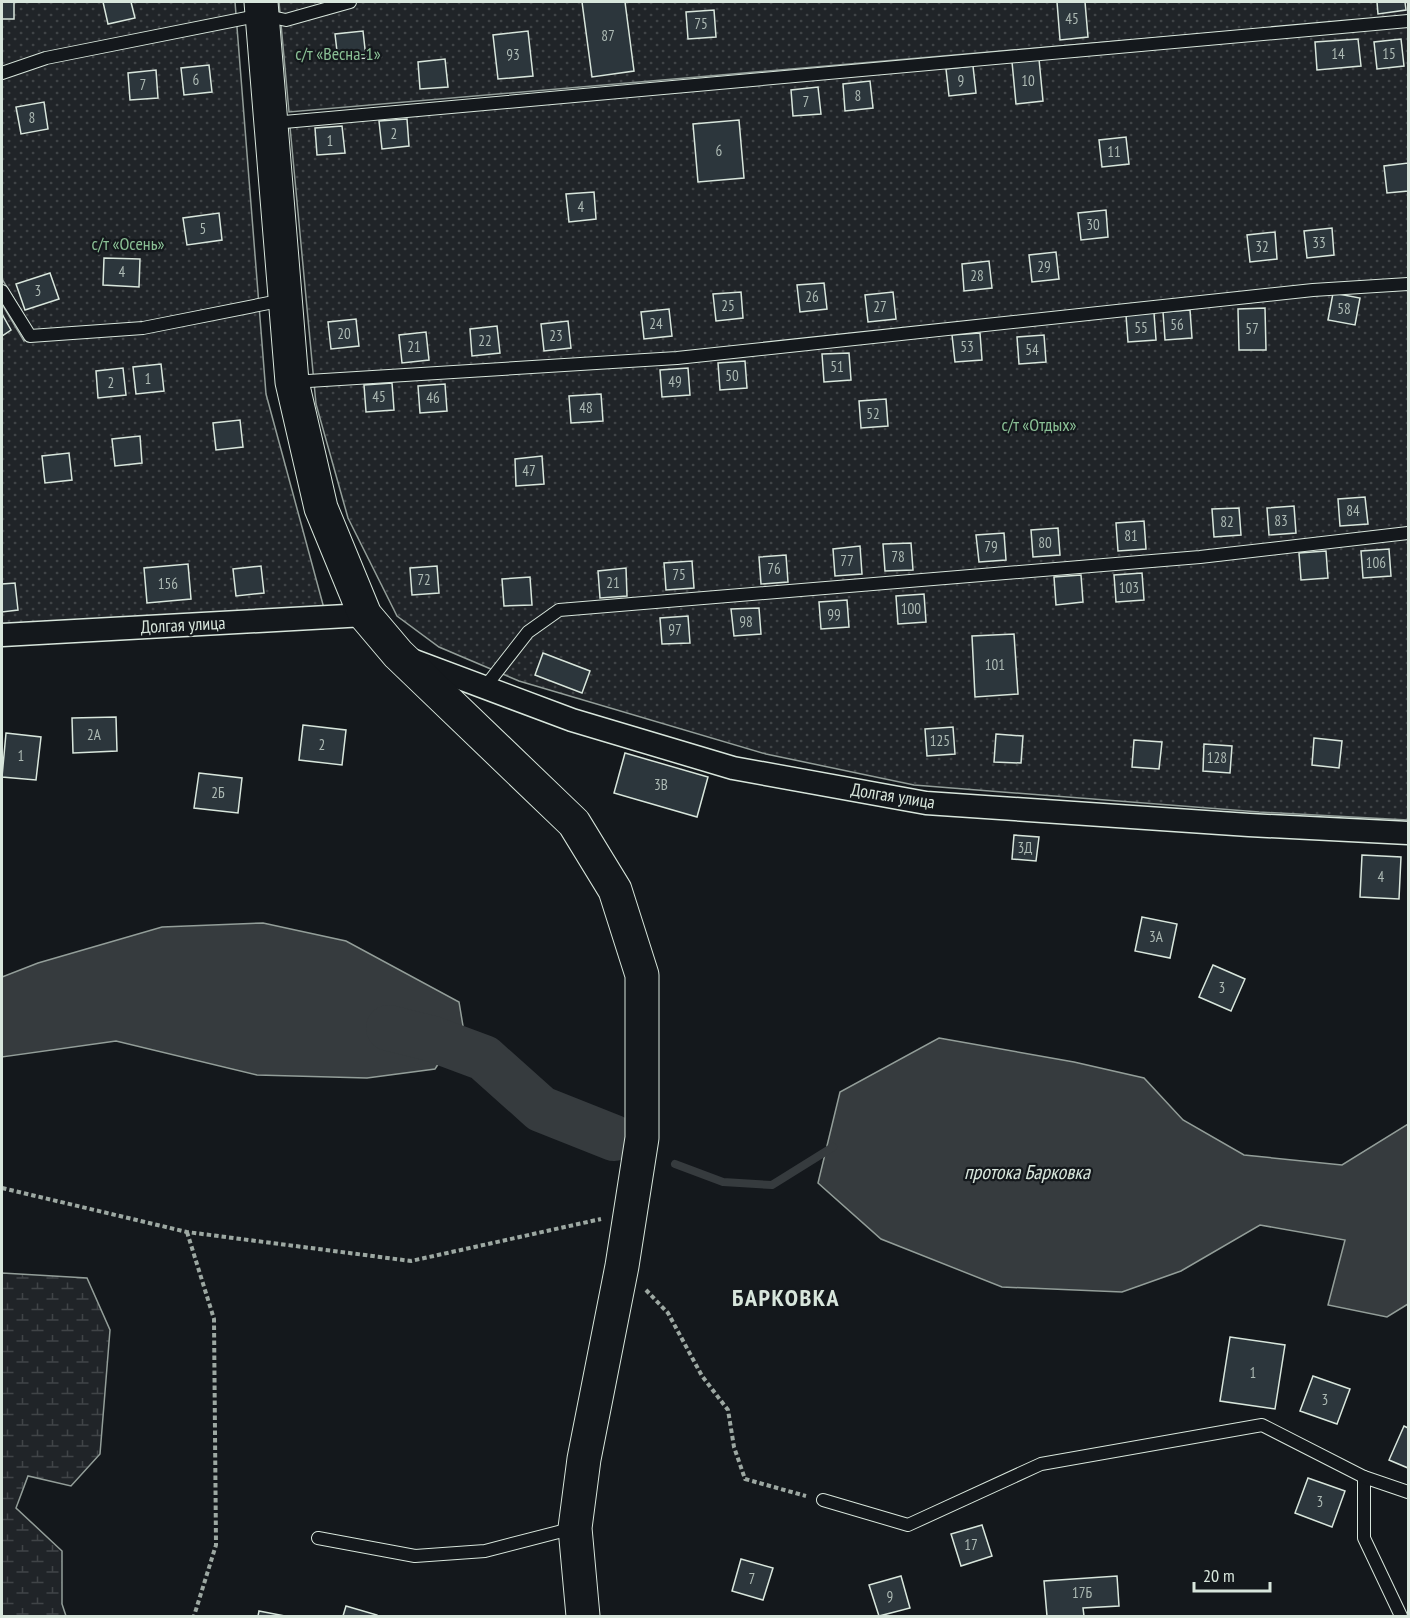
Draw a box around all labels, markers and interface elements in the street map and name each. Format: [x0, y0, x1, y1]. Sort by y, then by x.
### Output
house number: 45 [1065, 9, 1079, 28]
house number: 75 [694, 14, 708, 33]
house number: 87 [601, 26, 615, 45]
park label: с/т «Весна-1» [295, 42, 381, 65]
house number: 14 [1331, 44, 1345, 63]
house number: 15 [1382, 44, 1396, 63]
house number: 93 [506, 45, 520, 64]
house number: 6 [193, 70, 200, 89]
house number: 9 [958, 71, 964, 90]
house number: 10 [1021, 71, 1035, 90]
house number: 7 [140, 75, 146, 94]
house number: 8 [855, 86, 861, 105]
house number: 7 [803, 92, 809, 111]
house number: 8 [29, 108, 35, 127]
house number: 2 [391, 124, 397, 143]
house number: 1 [327, 131, 333, 150]
house number: 6 [716, 141, 723, 160]
house number: 11 [1107, 142, 1121, 161]
house number: 4 [578, 197, 585, 216]
house number: 30 [1086, 215, 1100, 234]
house number: 5 [200, 219, 206, 238]
park label: с/т «Осень» [92, 232, 164, 255]
house number: 33 [1312, 233, 1326, 252]
house number: 32 [1255, 237, 1269, 256]
house number: 29 [1037, 257, 1051, 276]
house number: 4 [119, 262, 126, 281]
house number: 28 [970, 266, 984, 285]
house number: 3 [35, 281, 41, 300]
house number: 26 [805, 287, 819, 306]
house number: 25 [721, 296, 735, 315]
house number: 27 [873, 297, 887, 316]
house number: 58 [1337, 299, 1351, 318]
house number: 24 [649, 314, 663, 333]
house number: 56 [1170, 315, 1184, 334]
house number: 55 [1134, 318, 1148, 337]
house number: 57 [1245, 319, 1259, 338]
house number: 20 [337, 324, 351, 343]
house number: 23 [549, 326, 563, 345]
house number: 22 [478, 331, 492, 350]
house number: 21 [407, 337, 421, 356]
house number: 53 [960, 337, 974, 356]
house number: 54 [1025, 340, 1039, 359]
house number: 51 [830, 357, 844, 376]
house number: 50 [725, 366, 739, 385]
house number: 1 [145, 369, 151, 388]
house number: 49 [668, 372, 682, 391]
house number: 2 [108, 373, 114, 392]
house number: 45 [372, 387, 386, 406]
house number: 46 [426, 388, 440, 407]
house number: 48 [579, 398, 593, 417]
house number: 52 [866, 404, 880, 423]
park label: с/т «Отдых» [1001, 413, 1077, 436]
house number: 47 [522, 461, 536, 480]
house number: 84 [1346, 501, 1360, 520]
house number: 83 [1274, 511, 1288, 530]
house number: 82 [1220, 512, 1234, 531]
house number: 81 [1124, 526, 1138, 545]
house number: 80 [1038, 533, 1052, 552]
house number: 79 [984, 537, 998, 556]
house number: 78 [891, 547, 905, 566]
house number: 77 [840, 551, 854, 570]
house number: 106 [1366, 553, 1386, 572]
house number: 76 [767, 559, 781, 578]
house number: 75 [672, 565, 686, 584]
house number: 72 [417, 570, 431, 589]
house number: 21 [606, 573, 620, 592]
house number: 156 [158, 574, 178, 593]
house number: 103 [1119, 578, 1139, 597]
house number: 100 [901, 599, 921, 618]
house number: 99 [827, 605, 841, 624]
street label: Долгая улица [140, 611, 226, 638]
house number: 98 [739, 612, 753, 631]
house number: 97 [668, 620, 682, 639]
house number: 101 [985, 655, 1005, 674]
house number: 2А [87, 725, 102, 744]
house number: 125 [930, 731, 950, 750]
house number: 2 [319, 735, 325, 754]
house number: 1 [18, 746, 24, 765]
house number: 128 [1207, 748, 1227, 767]
house number: 3В [654, 775, 668, 794]
street label: Долгая улица [849, 778, 937, 813]
house number: 2Б [211, 783, 225, 802]
house number: 3Д [1018, 838, 1032, 857]
house number: 4 [1378, 867, 1385, 886]
house number: 3А [1149, 927, 1164, 946]
house number: 3 [1219, 978, 1225, 997]
water label: протока Барковка [964, 1159, 1091, 1185]
district label: БАРКОВКА [732, 1282, 840, 1313]
house number: 1 [1250, 1363, 1256, 1382]
house number: 3 [1322, 1390, 1328, 1409]
house number: 3 [1317, 1492, 1323, 1511]
house number: 17 [964, 1535, 978, 1554]
scale bar [1194, 1555, 1270, 1593]
text: 20 m [1203, 1564, 1235, 1587]
house number: 7 [749, 1569, 755, 1588]
house number: 17Б [1072, 1583, 1092, 1602]
house number: 9 [887, 1587, 893, 1606]

